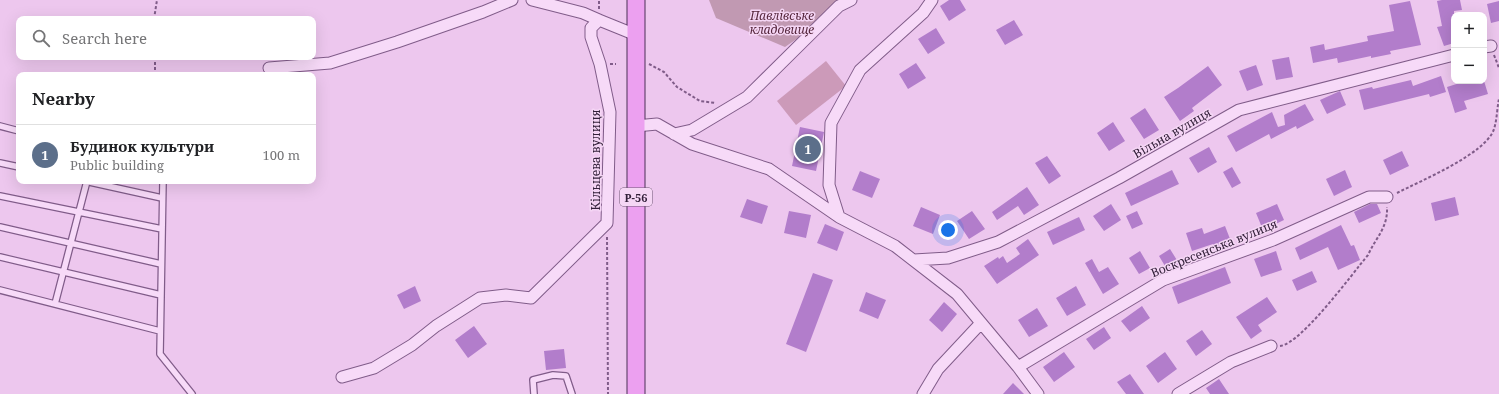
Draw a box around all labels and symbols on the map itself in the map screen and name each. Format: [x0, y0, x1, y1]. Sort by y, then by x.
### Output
park label: Павлівське кладовище [749, 7, 814, 38]
street label: Вільна вулиця [1130, 104, 1214, 162]
street label: Кільцева вулиця [587, 109, 604, 211]
pin: 1 [795, 134, 821, 164]
road number: Р-56 [620, 188, 652, 206]
street label: Воскресенська вулиця [1148, 215, 1280, 281]
your location [938, 220, 958, 240]

